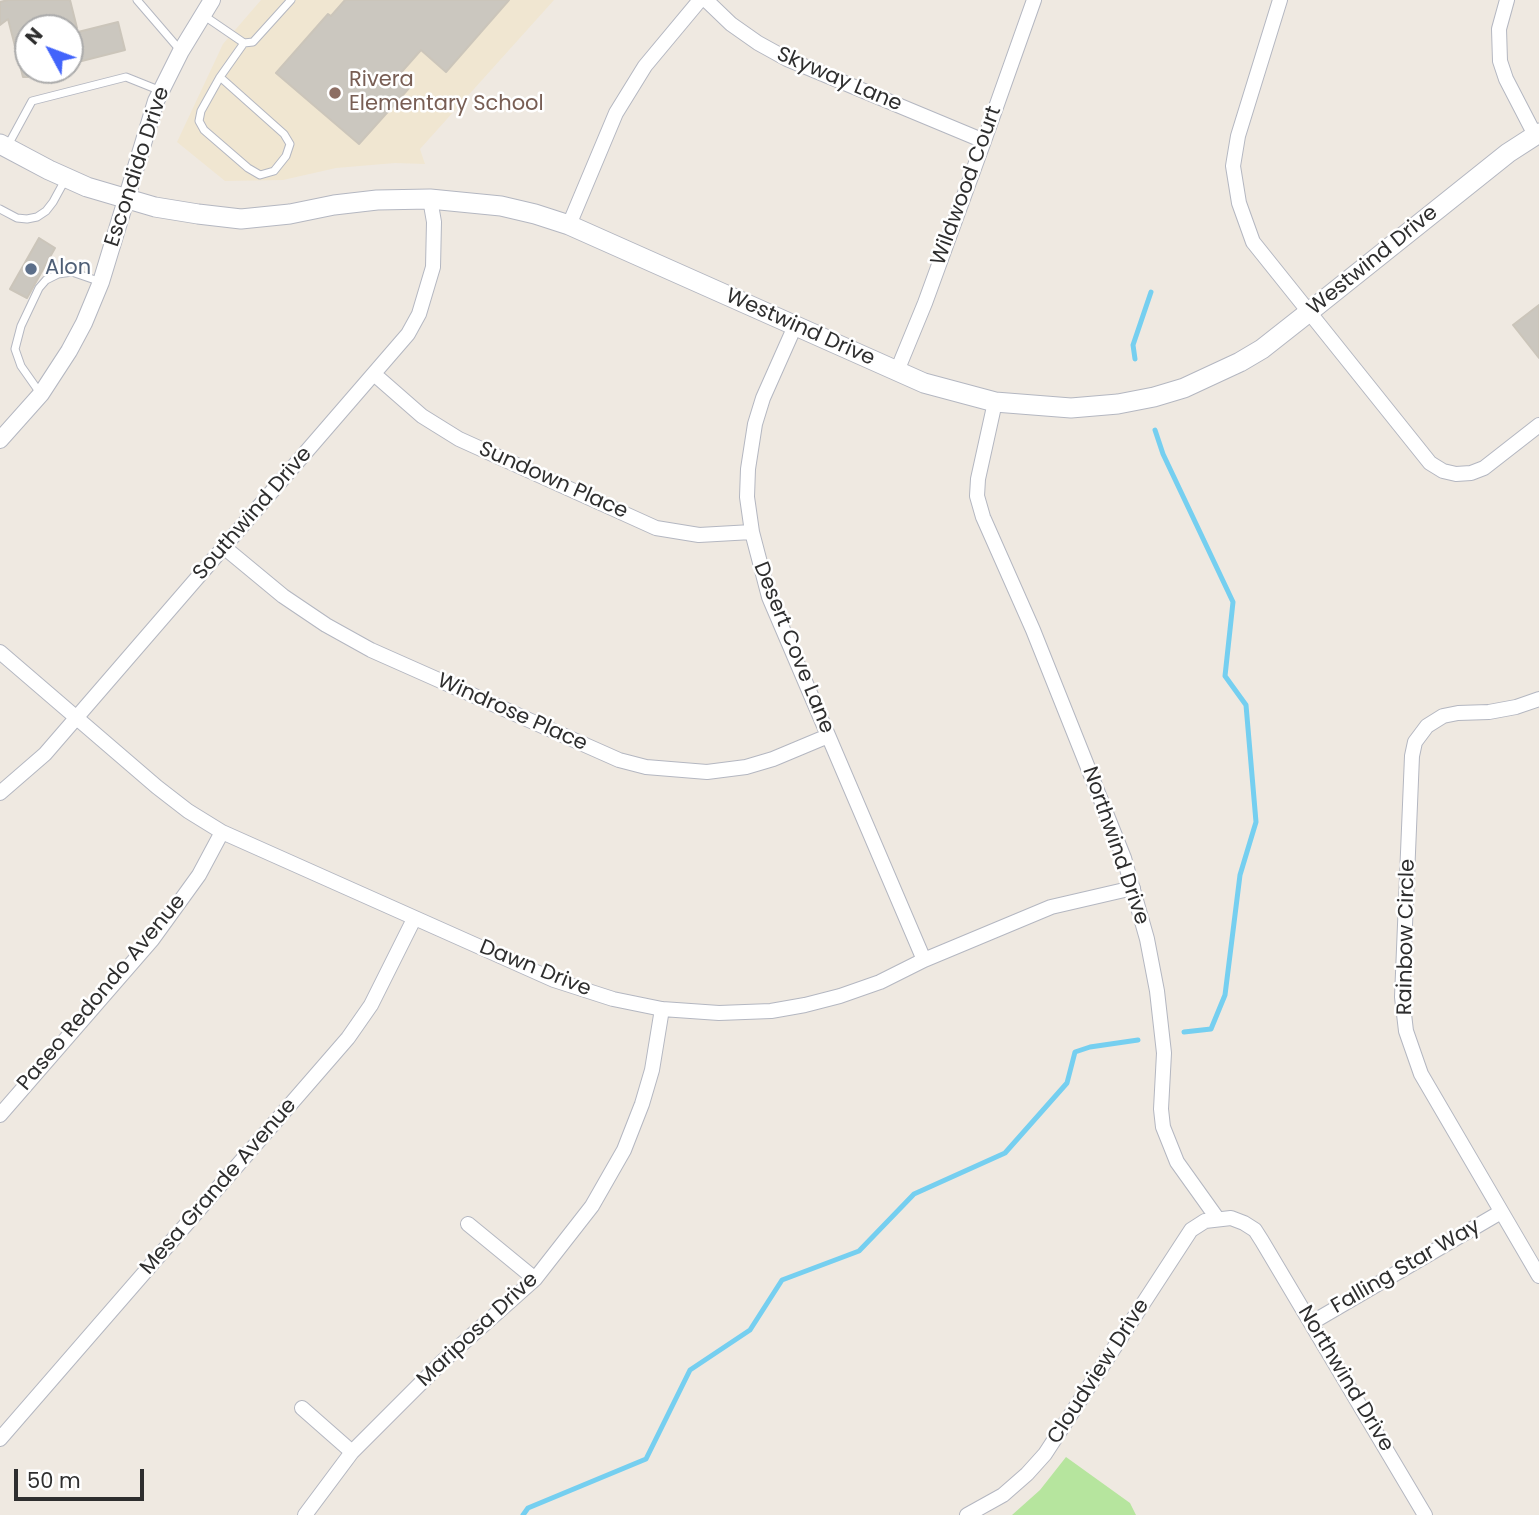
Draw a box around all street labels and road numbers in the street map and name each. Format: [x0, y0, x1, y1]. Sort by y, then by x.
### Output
street label: Skyway Lane [773, 42, 905, 118]
street label: Escondido Drive [100, 84, 176, 250]
street label: Wildwood Court [927, 103, 1007, 269]
street label: Westwind Drive [1303, 201, 1443, 321]
street label: Westwind Drive [722, 284, 878, 372]
street label: Sundown Place [475, 437, 631, 525]
street label: Southwind Drive [188, 442, 318, 586]
street label: Desert Cove Lane [747, 559, 839, 737]
street label: Windrose Place [433, 669, 591, 757]
street label: Northwind Drive [1076, 764, 1154, 928]
street label: Rainbow Circle [1393, 859, 1421, 1015]
street label: Paseo Redondo Avenue [13, 890, 191, 1096]
street label: Dawn Drive [476, 935, 594, 1003]
street label: Mesa Grande Avenue [136, 1094, 302, 1280]
street label: Falling Star Way [1327, 1214, 1485, 1320]
street label: Mariposa Drive [412, 1267, 544, 1393]
street label: Cloudview Drive [1043, 1295, 1155, 1449]
street label: Northwind Drive [1292, 1302, 1398, 1456]

